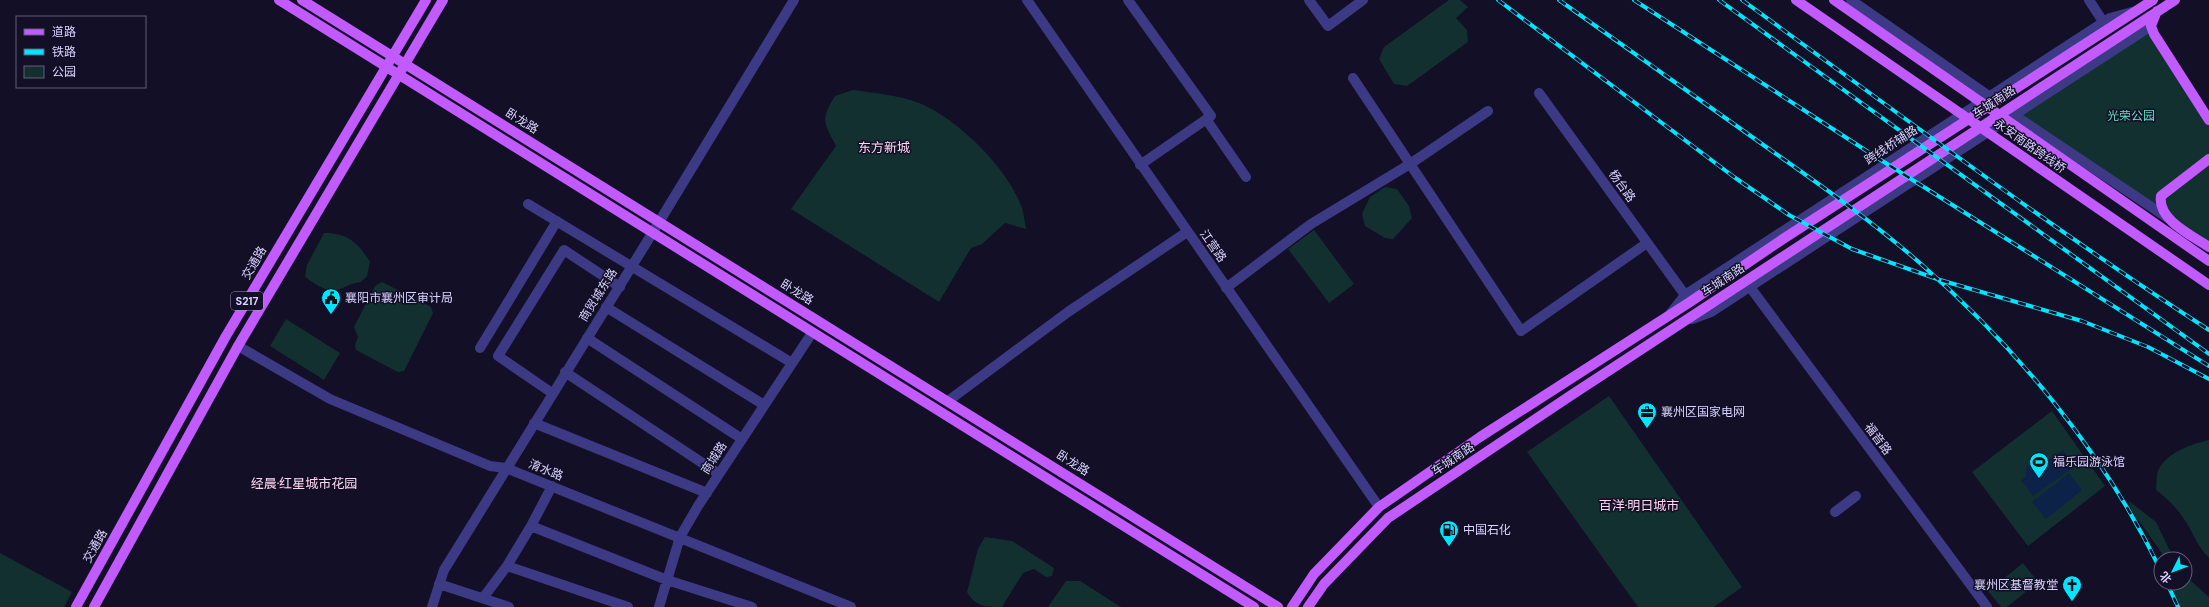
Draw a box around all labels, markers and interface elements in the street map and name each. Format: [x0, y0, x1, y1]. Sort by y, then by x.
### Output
legend [16, 16, 146, 88]
text: 道路 [52, 24, 76, 40]
text: 铁路 [52, 44, 76, 60]
text: 公园 [52, 64, 76, 80]
street label: 车城南路 [1970, 82, 2018, 122]
street label: 卧龙路 [502, 105, 542, 137]
park label: 光荣公园 [2107, 108, 2155, 124]
street label: 永安南路跨线桥 [1991, 115, 2069, 177]
street label: 跨线桥辅路 [1861, 122, 1921, 168]
district label: 东方新城 [858, 139, 910, 156]
street label: 杨台路 [1605, 167, 1639, 205]
street label: 江营路 [1196, 227, 1230, 265]
street label: 交通路 [238, 243, 270, 283]
street label: 车城南路 [1699, 260, 1747, 300]
street label: 商贸城东路 [575, 265, 621, 325]
street label: 卧龙路 [777, 276, 817, 308]
public building icon: 襄阳市襄州区审计局 [320, 287, 342, 315]
place label: 襄阳市襄州区审计局 [345, 290, 453, 306]
road number: S217 [231, 292, 263, 310]
office icon: 襄州区国家电网 [1636, 401, 1658, 429]
place label: 襄州区国家电网 [1661, 404, 1745, 420]
street label: 福音路 [1861, 420, 1895, 458]
street label: 商城路 [697, 439, 731, 477]
street label: 车城南路 [1429, 439, 1477, 479]
street label: 卧龙路 [1053, 447, 1093, 479]
sports icon: 福乐园游泳馆 [2028, 451, 2050, 479]
place label: 福乐园游泳馆 [2053, 454, 2125, 470]
street label: 淯水路 [526, 456, 566, 484]
district label: 经晨·红星城市花园 [251, 475, 357, 492]
district label: 百洋·明日城市 [1599, 497, 1679, 514]
fuel station icon: 中国石化 [1438, 519, 1460, 547]
place label: 中国石化 [1463, 522, 1511, 538]
street label: 交通路 [79, 526, 111, 566]
north arrow [2153, 551, 2193, 591]
text: 北 [2157, 569, 2174, 586]
church icon: 襄州区基督教堂 [2061, 574, 2083, 602]
place label: 襄州区基督教堂 [1974, 577, 2058, 593]

